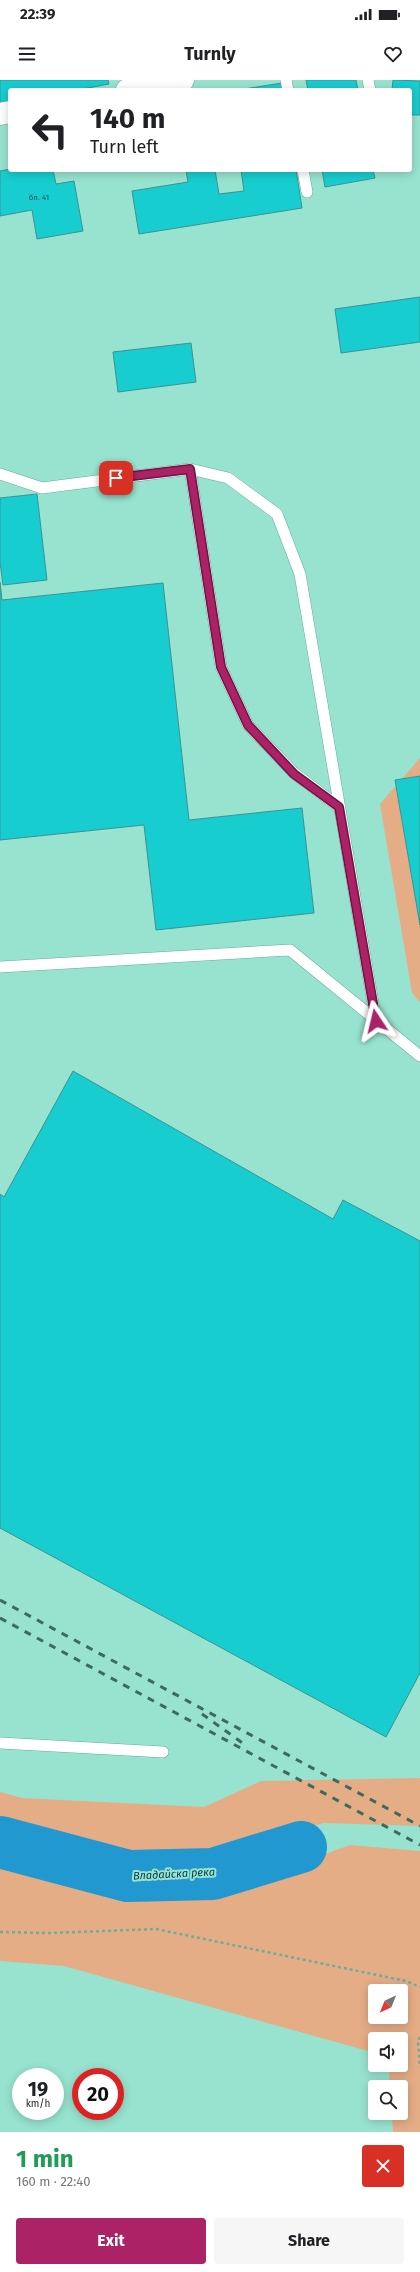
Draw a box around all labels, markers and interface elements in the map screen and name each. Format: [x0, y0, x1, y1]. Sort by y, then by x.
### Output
text: 22:39 [20, 5, 55, 23]
icon: menu [16, 43, 38, 65]
text: Turnly [184, 43, 236, 65]
icon: heart [382, 43, 404, 65]
text: 140 m [90, 102, 166, 135]
icon: left [24, 104, 76, 156]
text: Turn left [90, 136, 159, 158]
house number: бл. 41 [29, 193, 49, 202]
pin [99, 461, 133, 495]
icon: arrive [105, 467, 127, 489]
position arrow [355, 1000, 397, 1042]
water label: Владайска река [133, 1865, 215, 1883]
north arrow [368, 1984, 408, 2024]
map controls [368, 1984, 408, 2120]
button: sound [368, 2032, 408, 2072]
speed limit sign: 20 [72, 2068, 124, 2120]
text: 19 [28, 2077, 48, 2101]
button: search [368, 2080, 408, 2120]
text: km/h [26, 2098, 50, 2110]
text: 1 min [16, 2145, 74, 2173]
button: close [362, 2145, 404, 2187]
text: 160 m · 22:40 [16, 2174, 91, 2189]
button: Exit [16, 2218, 206, 2264]
button: Share [214, 2218, 404, 2264]

